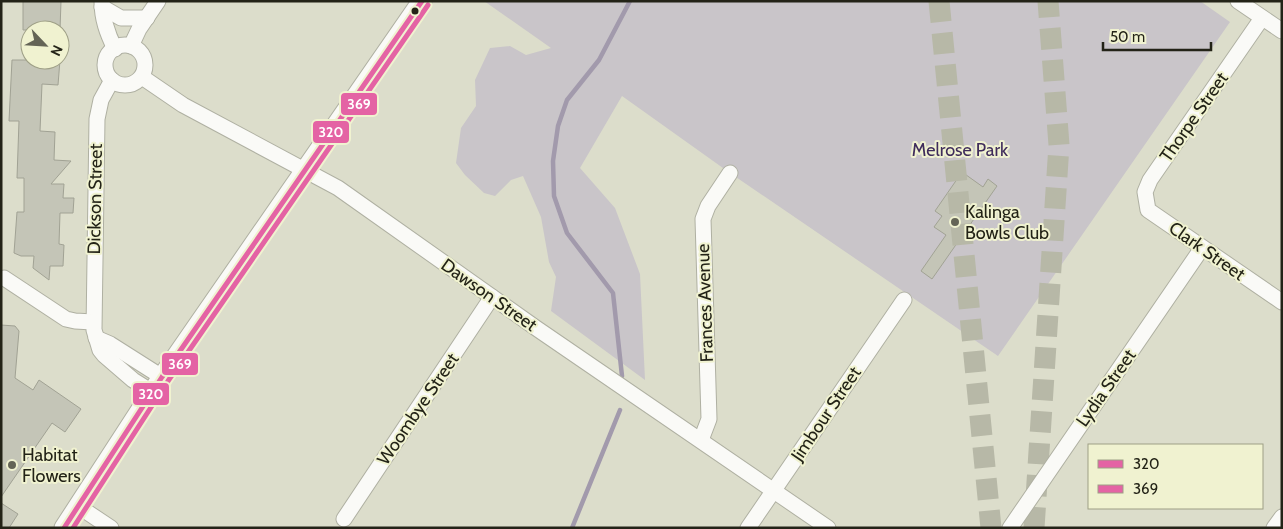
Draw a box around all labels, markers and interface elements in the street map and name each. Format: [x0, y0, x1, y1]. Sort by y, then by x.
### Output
unlabelled marker [410, 6, 420, 16]
north arrow [20, 20, 70, 70]
scale bar [1103, 20, 1210, 52]
text: 50 m [1110, 28, 1145, 46]
text: N [47, 42, 67, 59]
street label: Thorpe Street [1155, 68, 1233, 166]
line badge: 369 [340, 92, 378, 116]
text: 369 [347, 95, 371, 113]
line badge: 320 [312, 120, 350, 144]
text: 320 [319, 123, 344, 141]
park label: Melrose Park [912, 139, 1009, 161]
street label: Dickson Street [83, 143, 107, 255]
place label: Kalinga Bowls Club [965, 201, 1049, 244]
marker: Kalinga Bowls Club [949, 216, 961, 228]
street label: Clark Street [1165, 217, 1249, 285]
street label: Frances Avenue [692, 243, 718, 363]
street label: Dawson Street [437, 254, 541, 336]
street label: Lydia Street [1071, 345, 1141, 431]
street label: Woombye Street [372, 349, 464, 469]
line badge: 369 [161, 352, 199, 376]
text: 369 [168, 355, 192, 373]
street label: Jimbour Street [786, 363, 866, 466]
line badge: 320 [132, 382, 170, 406]
text: 320 [139, 385, 164, 403]
place label: Habitat Flowers [22, 444, 81, 487]
legend [1088, 444, 1263, 509]
text: 320 [1133, 455, 1159, 473]
marker: Habitat Flowers [6, 459, 18, 471]
text: 369 [1133, 480, 1158, 498]

